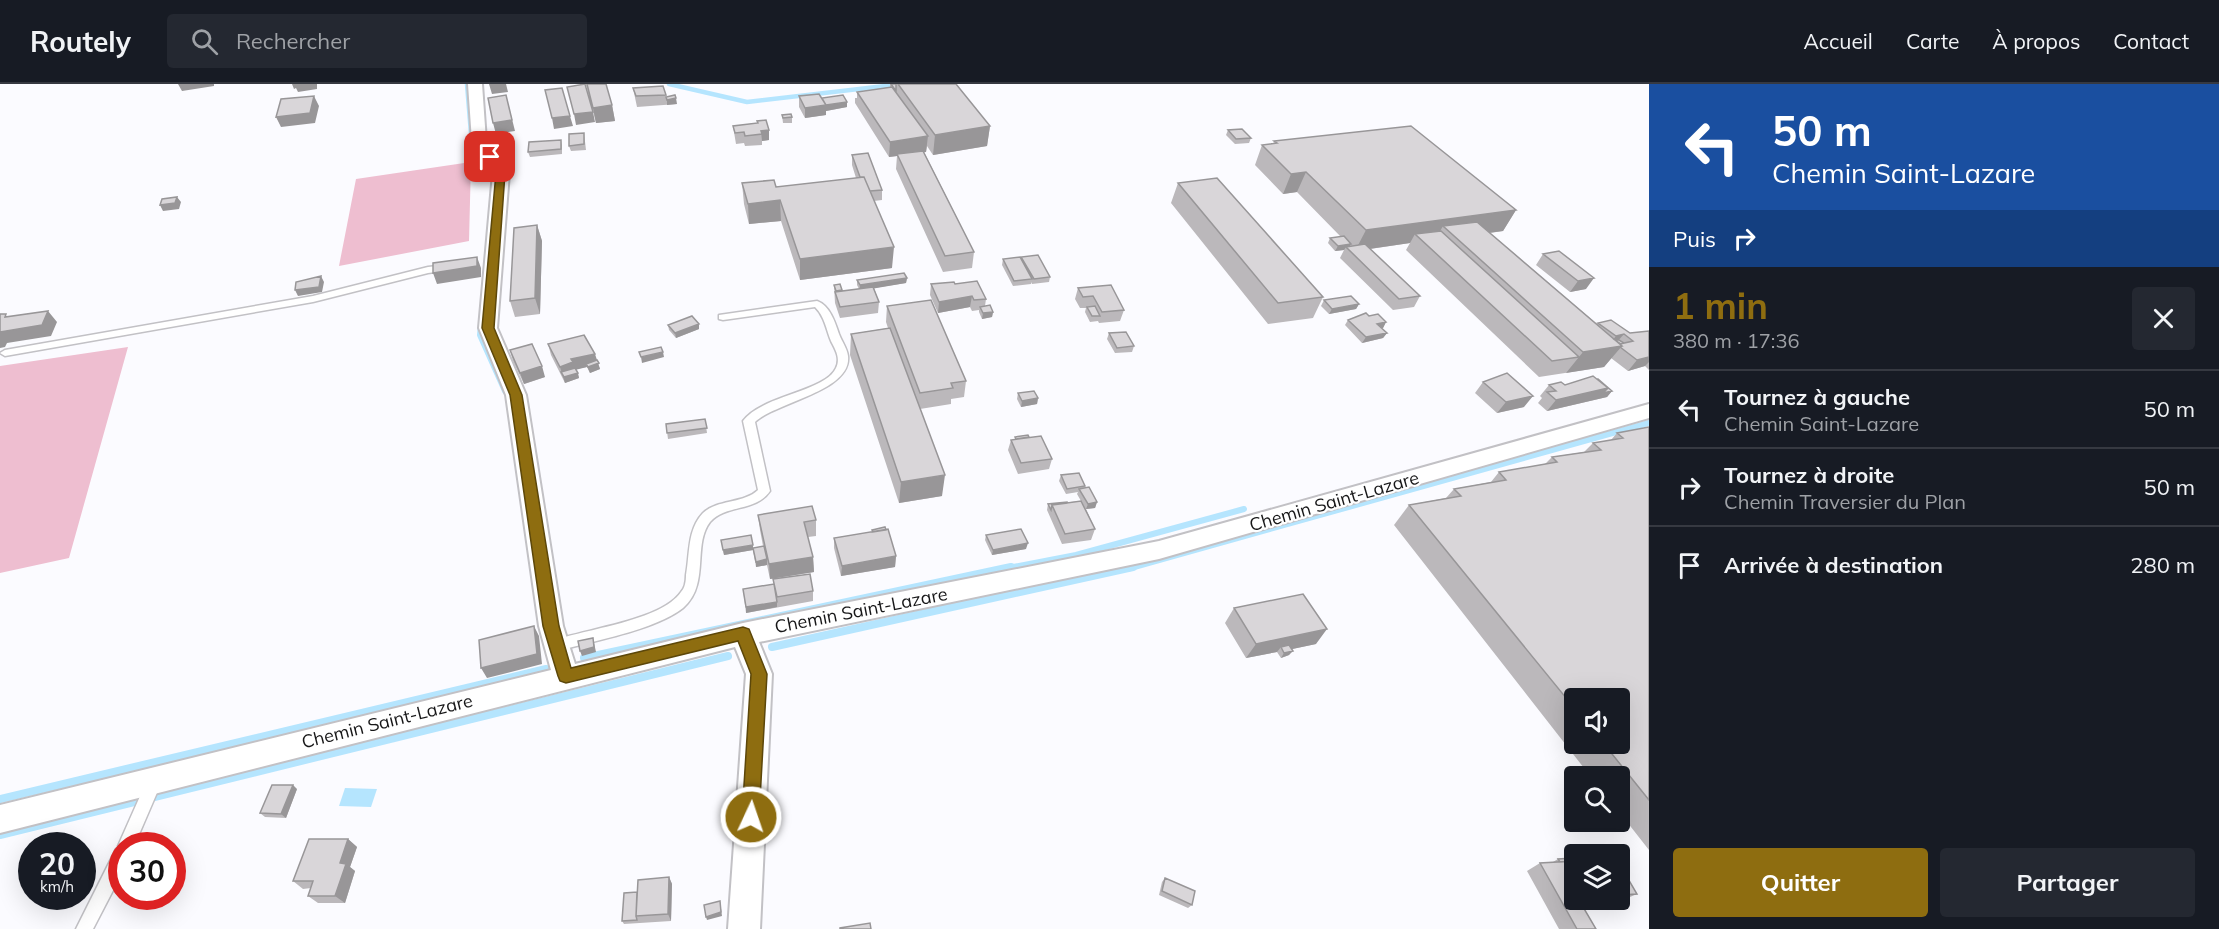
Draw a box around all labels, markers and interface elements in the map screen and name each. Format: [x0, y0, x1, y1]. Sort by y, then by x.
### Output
search box [167, 14, 587, 68]
text: Routely [30, 24, 131, 59]
icon: search [188, 25, 221, 58]
text: Rechercher [236, 27, 350, 55]
text: Accueil [1803, 28, 1873, 54]
text: Carte [1906, 28, 1959, 54]
text: À propos [1992, 28, 2080, 54]
text: Contact [2113, 28, 2189, 54]
text: 50 m [1772, 104, 1872, 157]
icon: left [1673, 108, 1751, 186]
pin [464, 131, 515, 182]
icon: arrive [473, 140, 506, 173]
text: Chemin Saint-Lazare [1772, 156, 2035, 190]
icon: right [1728, 222, 1761, 255]
text: Puis [1673, 225, 1716, 253]
text: 1 min [1673, 283, 1768, 328]
button: close [2132, 287, 2195, 350]
text: 380 m · 17:36 [1673, 328, 1799, 353]
text: Tournez à gauche [1724, 383, 1910, 411]
icon: left [1673, 393, 1706, 426]
text: 50 m [2144, 395, 2195, 423]
text: Chemin Saint-Lazare [1724, 411, 1919, 436]
text: Tournez à droite [1724, 461, 1894, 489]
street label: Chemin Saint-Lazare [1246, 466, 1422, 536]
icon: right [1673, 471, 1706, 504]
text: 50 m [2144, 473, 2195, 501]
text: Chemin Traversier du Plan [1724, 489, 1966, 514]
icon: arrive [1673, 549, 1706, 582]
text: Arrivée à destination [1724, 551, 1943, 579]
text: 280 m [2130, 551, 2195, 579]
street label: Chemin Saint-Lazare [773, 582, 949, 638]
map controls [1564, 688, 1630, 910]
button: sound [1564, 688, 1630, 754]
street label: Chemin Saint-Lazare [299, 689, 475, 753]
button: search [1564, 766, 1630, 832]
position arrow [719, 785, 783, 849]
speed limit sign: 30 [108, 832, 186, 910]
button: layers [1564, 844, 1630, 910]
text: 20 [39, 845, 75, 883]
button: Quitter [1673, 848, 1928, 917]
button: Partager [1940, 848, 2195, 917]
text: km/h [40, 877, 74, 896]

